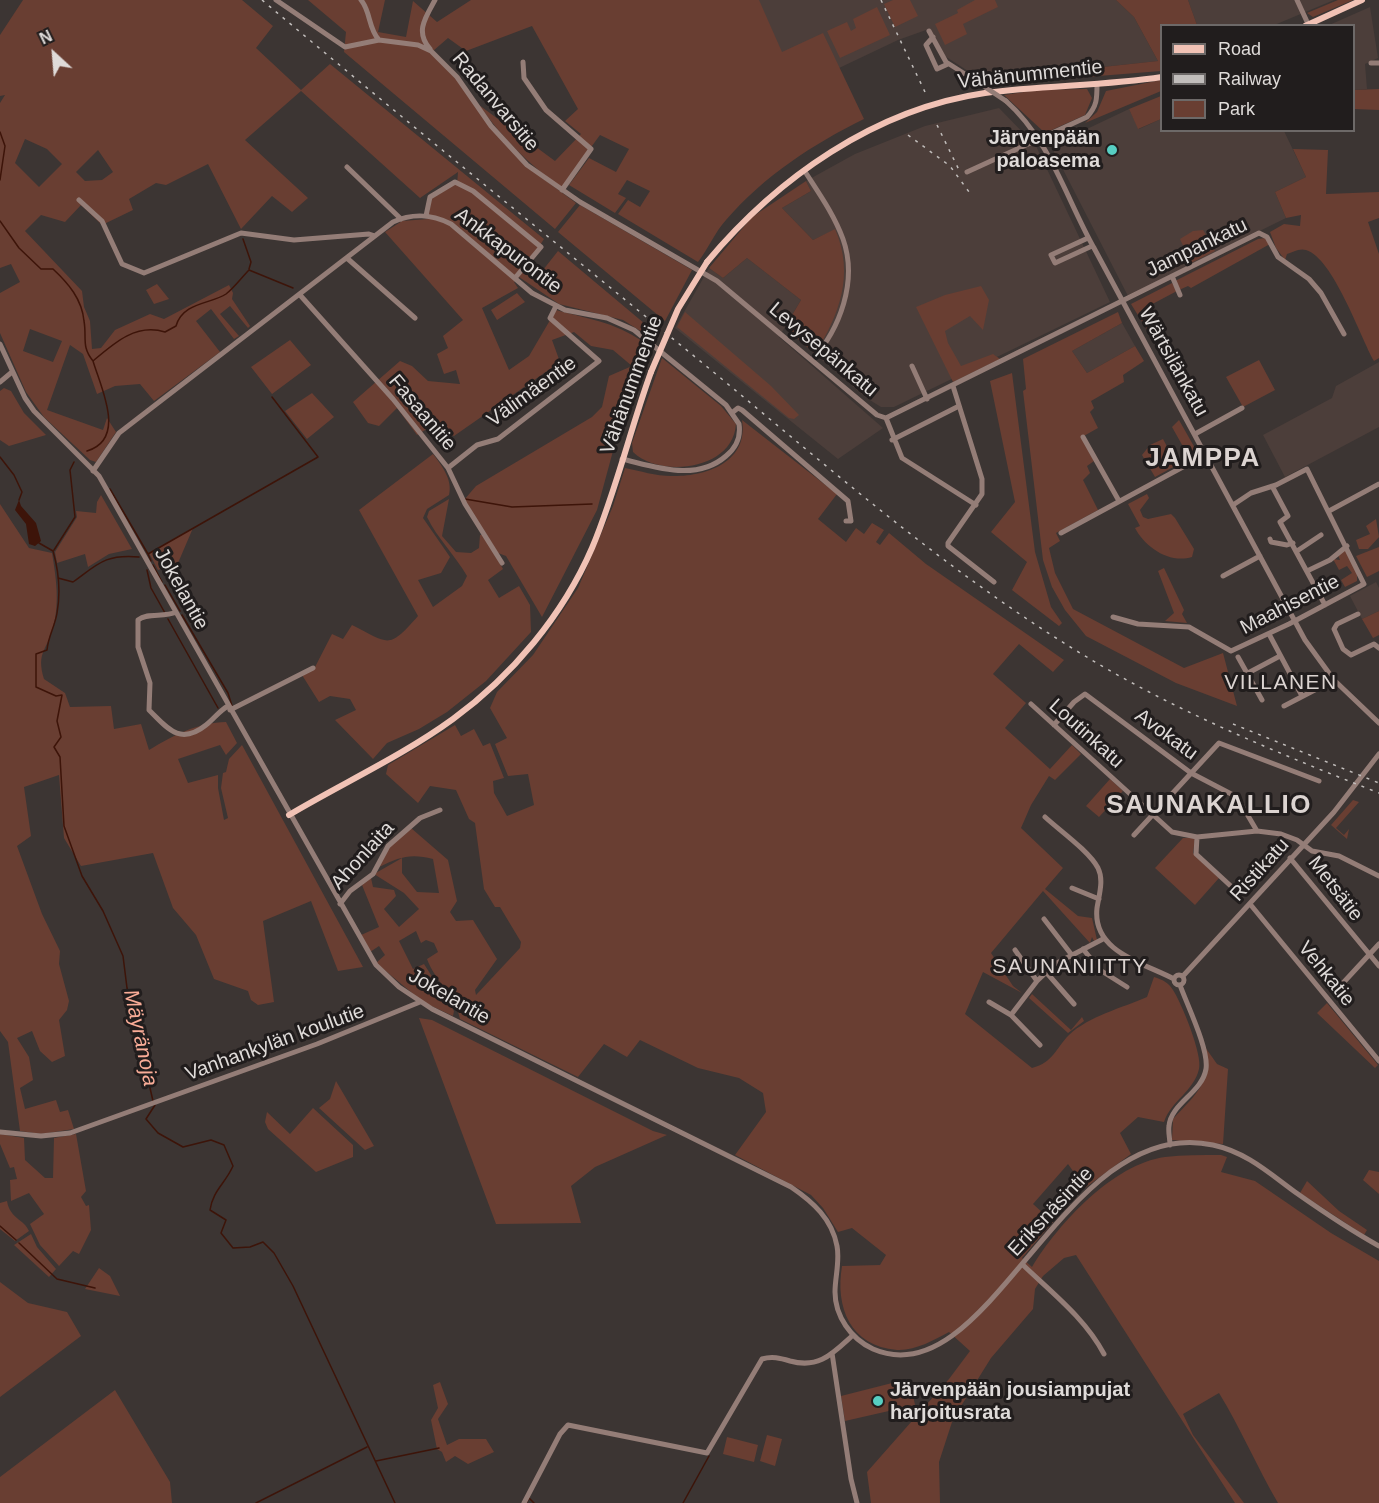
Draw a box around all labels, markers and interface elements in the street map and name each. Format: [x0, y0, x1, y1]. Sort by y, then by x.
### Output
north arrow [24, 24, 84, 84]
legend [1160, 24, 1355, 132]
text: N [37, 27, 55, 48]
text: Road [1218, 39, 1261, 59]
street label: Radanvarsitie [447, 47, 543, 157]
street label: Vähänummentie [956, 55, 1104, 95]
text: Railway [1218, 69, 1281, 89]
text: Park [1218, 99, 1255, 119]
place label: Järvenpään paloasema [989, 126, 1100, 173]
marker: Järvenpään paloasema [1105, 143, 1119, 157]
street label: Ankkapurontie [450, 203, 566, 299]
street label: Jampankatu [1143, 213, 1251, 283]
street label: Levysepänkatu [764, 298, 882, 402]
street label: Wärtsilänkatu [1133, 303, 1213, 421]
street label: Vähänummentie [596, 312, 668, 458]
street label: Välimäentie [483, 352, 581, 432]
street label: Fasaanitie [383, 370, 461, 456]
district label: JAMPPA [1145, 443, 1261, 475]
street label: Jokelantie [149, 544, 213, 634]
street label: Maahisentie [1237, 570, 1343, 640]
district label: VILLANEN [1224, 670, 1338, 696]
street label: Loutinkatu [1044, 694, 1128, 774]
street label: Avokatu [1130, 704, 1202, 766]
district label: SAUNAKALLIO [1106, 790, 1312, 822]
street label: Ahonlaita [326, 817, 400, 895]
street label: Ristikatu [1225, 833, 1295, 907]
street label: Metsätie [1302, 852, 1368, 926]
street label: Vehkatie [1293, 937, 1359, 1011]
district label: SAUNANIITTY [992, 954, 1148, 980]
street label: Jokelantie [404, 964, 494, 1030]
water label: Mäyränoja [117, 987, 163, 1089]
street label: Vanhankylän koulutie [182, 999, 368, 1087]
street label: Eriksnäsintie [1004, 1162, 1098, 1262]
place label: Järvenpään jousiampujat harjoitusrata [890, 1378, 1130, 1425]
marker: Järvenpään jousiampujat harjoitusrata [871, 1394, 885, 1408]

